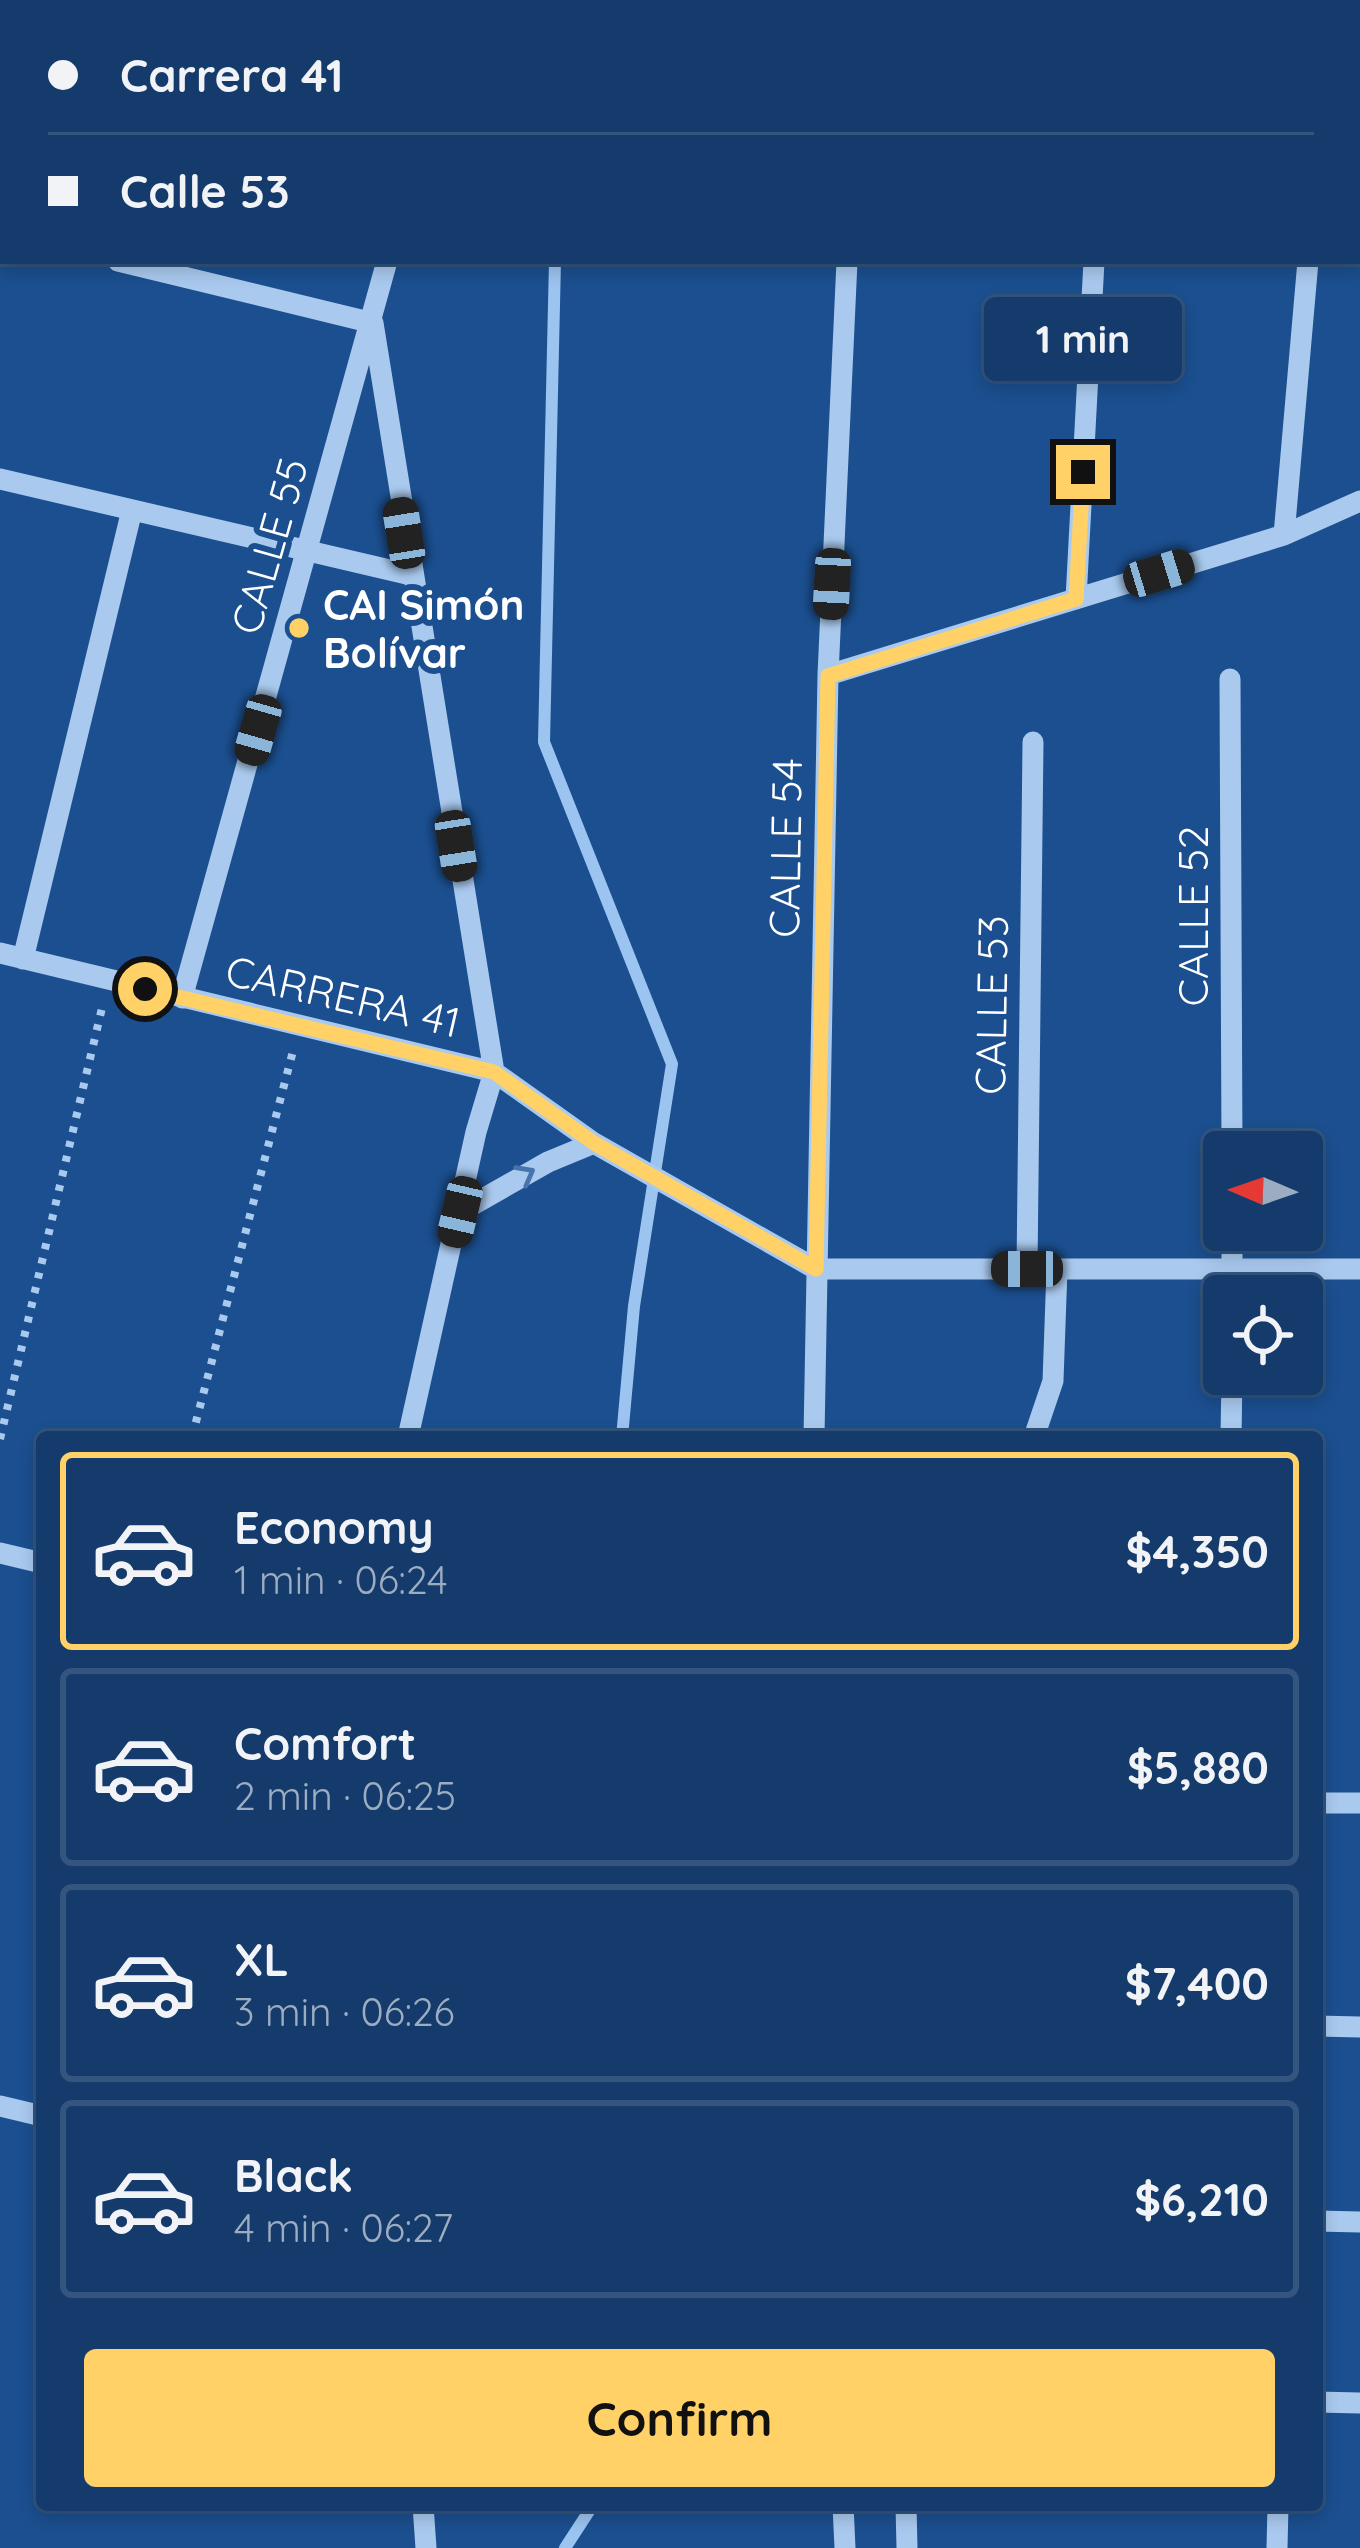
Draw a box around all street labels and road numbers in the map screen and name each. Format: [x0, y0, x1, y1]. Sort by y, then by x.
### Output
street label: CALLE 55 [219, 452, 319, 640]
street label: CALLE 54 [757, 758, 813, 938]
street label: CALLE 52 [1166, 826, 1219, 1006]
street label: CALLE 53 [963, 915, 1019, 1095]
street label: CARRERA 41 [221, 943, 465, 1049]

